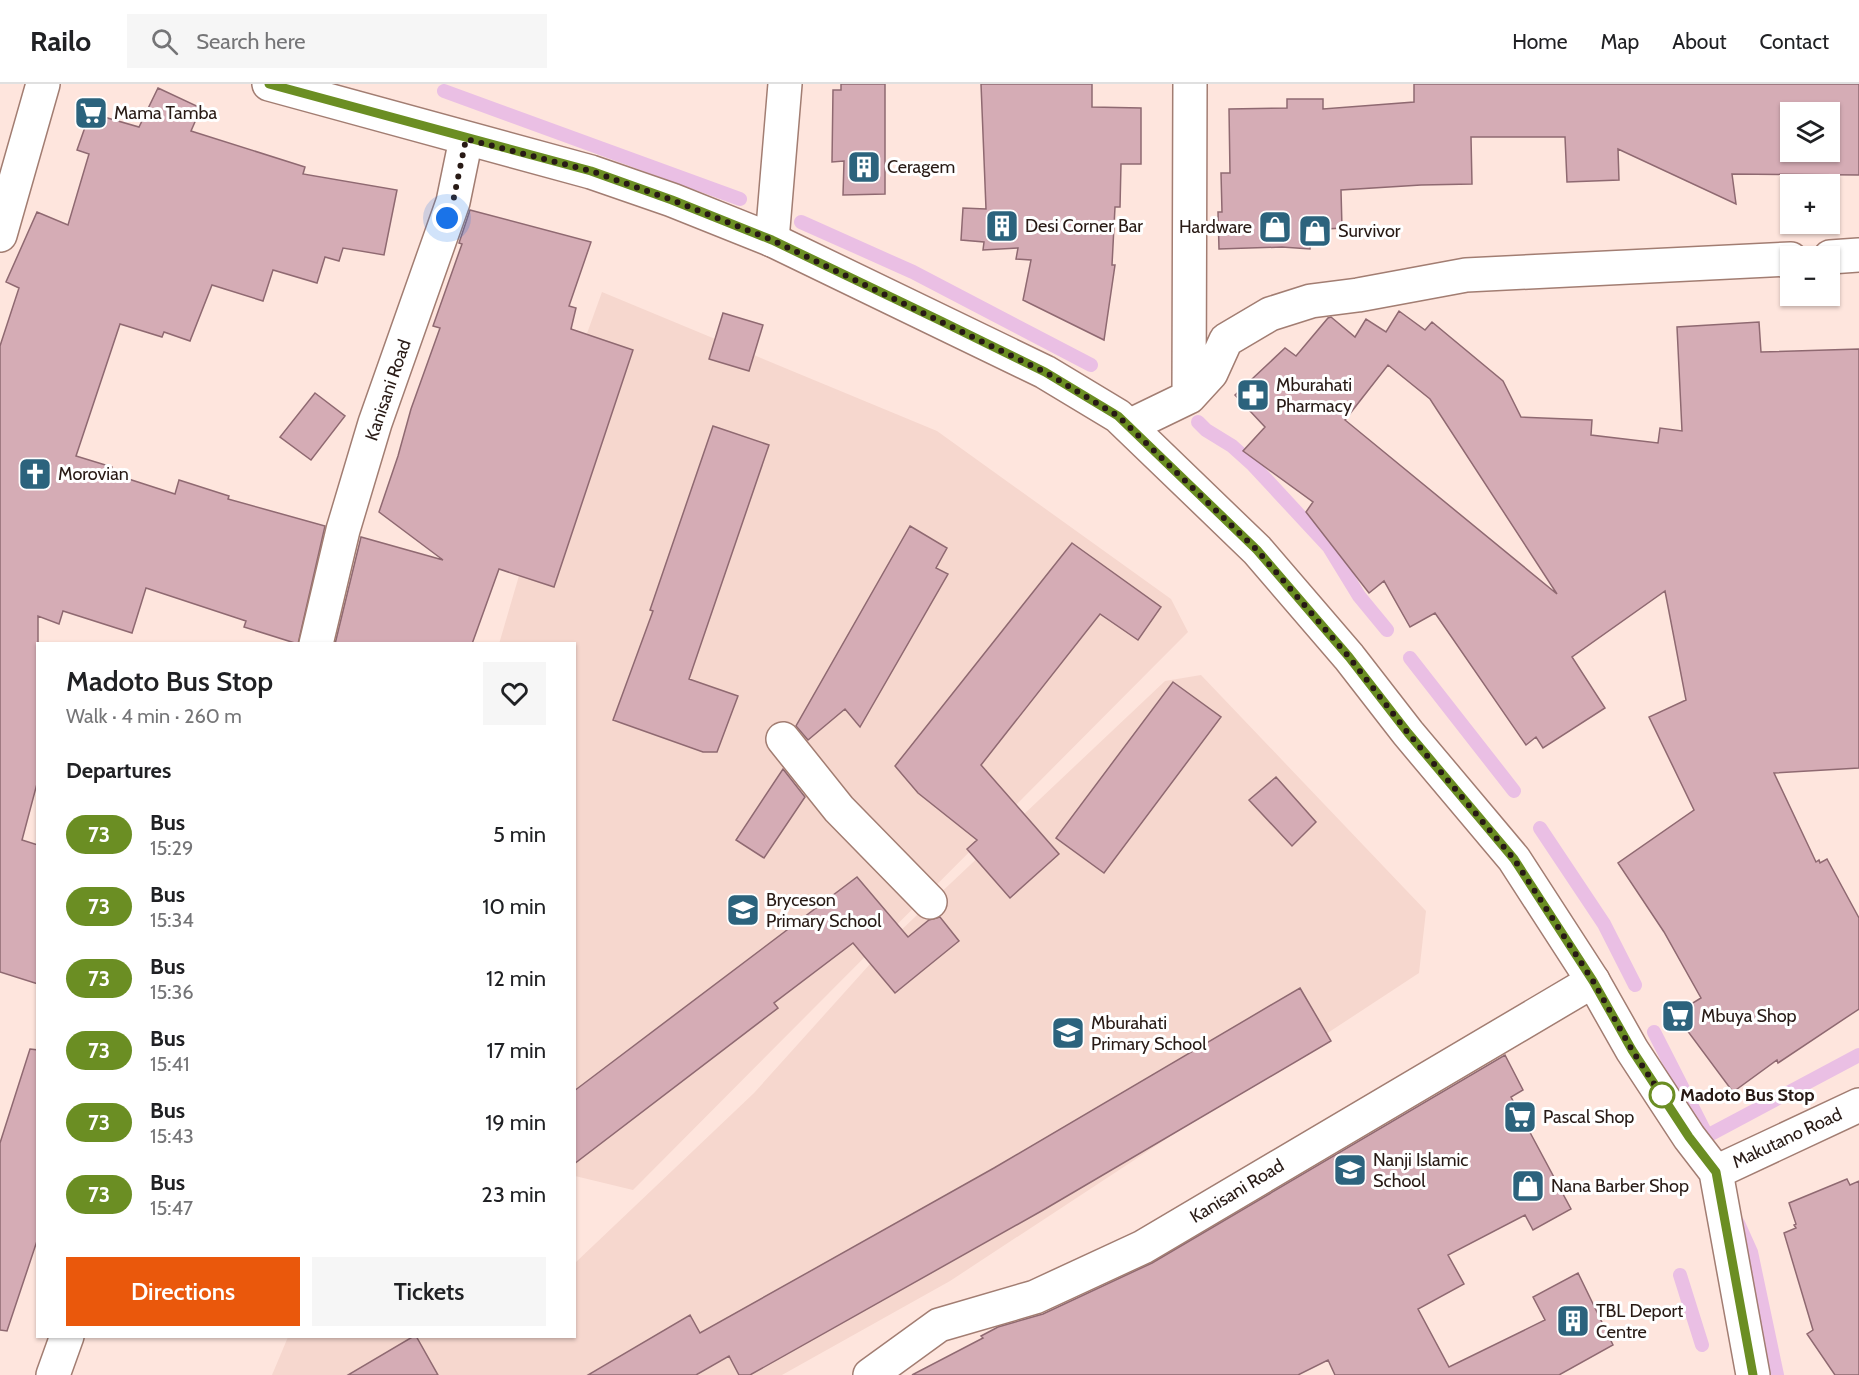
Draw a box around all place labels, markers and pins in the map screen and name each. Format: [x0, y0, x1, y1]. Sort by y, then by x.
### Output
supermarket icon: Mama Tamba [73, 95, 109, 131]
place label: Mama Tamba [114, 102, 218, 124]
building icon: Ceragem [846, 149, 882, 185]
place label: Ceragem [887, 156, 955, 178]
building icon: Desi Corner Bar [984, 208, 1020, 244]
shop icon: Hardware [1257, 209, 1293, 245]
shop icon: Survivor [1297, 213, 1333, 249]
place label: Desi Corner Bar [1025, 215, 1143, 237]
place label: Hardware [1179, 216, 1252, 238]
place label: Survivor [1338, 220, 1401, 242]
place label: Mburahati Pharmacy [1276, 374, 1352, 417]
pharmacy icon: Mburahati Pharmacy [1235, 377, 1271, 413]
church icon: Morovian [17, 456, 53, 492]
place label: Morovian [58, 463, 129, 485]
place label: Bryceson Primary School [766, 889, 882, 932]
school or university icon: Bryceson Primary School [725, 892, 761, 928]
supermarket icon: Mbuya Shop [1660, 998, 1696, 1034]
place label: Mbuya Shop [1701, 1005, 1797, 1027]
place label: Mburahati Primary School [1091, 1012, 1207, 1055]
school or university icon: Mburahati Primary School [1050, 1015, 1086, 1051]
marker: Madoto Bus Stop [1649, 1082, 1675, 1108]
place label: Madoto Bus Stop [1680, 1084, 1815, 1106]
supermarket icon: Pascal Shop [1502, 1099, 1538, 1135]
place label: Pascal Shop [1543, 1106, 1634, 1128]
place label: Nanji Islamic School [1373, 1149, 1468, 1192]
school or university icon: Nanji Islamic School [1332, 1152, 1368, 1188]
shop icon: Nana Barber Shop [1510, 1168, 1546, 1204]
place label: Nana Barber Shop [1551, 1175, 1689, 1197]
place label: TBL Deport Centre [1596, 1300, 1683, 1343]
building icon: TBL Deport Centre [1555, 1303, 1591, 1339]

